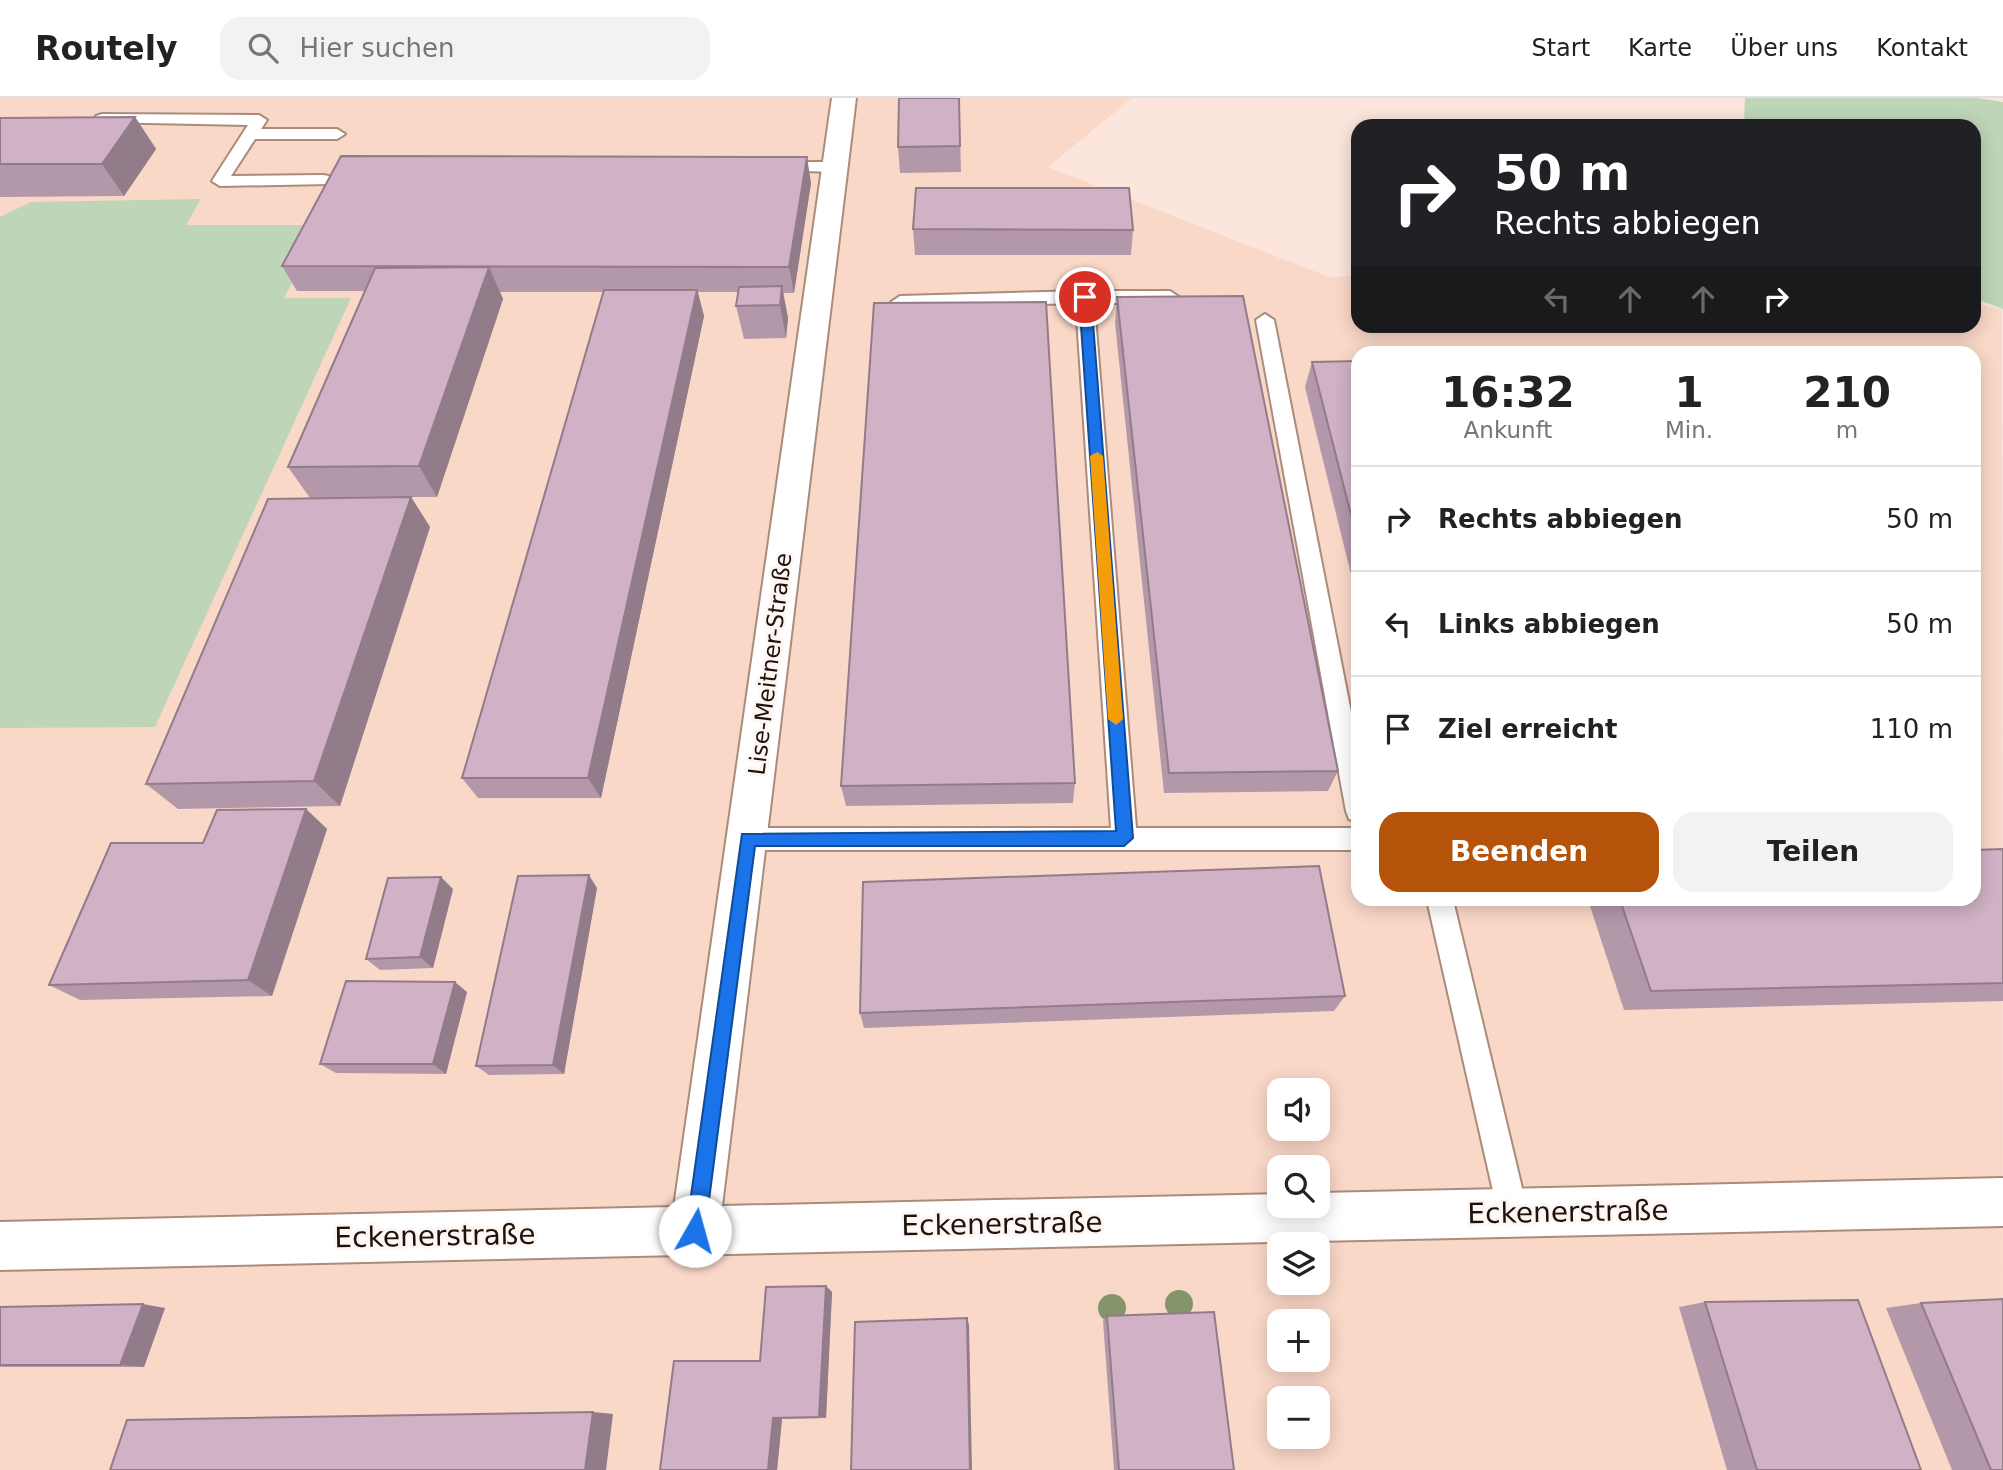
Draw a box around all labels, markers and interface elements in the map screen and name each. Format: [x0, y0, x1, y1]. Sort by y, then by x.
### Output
search box [220, 17, 710, 80]
text: Routely [35, 29, 178, 68]
icon: search [244, 29, 282, 67]
text: Hier suchen [300, 33, 455, 63]
text: Start [1531, 34, 1590, 62]
text: Karte [1628, 34, 1692, 62]
text: Über uns [1730, 34, 1838, 62]
text: Kontakt [1876, 34, 1968, 62]
text: 50 m [1494, 145, 1630, 202]
icon: right [1379, 147, 1470, 238]
text: Rechts abbiegen [1494, 204, 1761, 242]
pin [1055, 267, 1115, 327]
icon: arrive [1066, 278, 1104, 316]
icon: left [1538, 280, 1576, 318]
icon: ahead [1611, 280, 1649, 318]
icon: ahead [1684, 280, 1722, 318]
icon: right [1757, 280, 1795, 318]
text: 16:32 [1441, 368, 1575, 417]
text: 1 [1674, 368, 1704, 417]
text: 210 [1803, 368, 1891, 417]
text: Ankunft [1464, 417, 1552, 443]
text: Min. [1665, 417, 1713, 443]
text: m [1836, 417, 1858, 443]
icon: right [1379, 500, 1417, 538]
text: Rechts abbiegen [1438, 504, 1683, 534]
text: 50 m [1886, 504, 1953, 534]
street label: Lise-Meitner-Straße [743, 551, 797, 777]
icon: left [1379, 605, 1417, 643]
text: Links abbiegen [1438, 609, 1660, 639]
text: 50 m [1886, 609, 1953, 639]
icon: arrive [1379, 710, 1417, 748]
text: Ziel erreicht [1438, 714, 1618, 744]
text: 110 m [1870, 714, 1953, 744]
button: Beenden [1379, 812, 1659, 892]
button: Teilen [1673, 812, 1953, 892]
map controls [1267, 1078, 1330, 1449]
button: sound [1267, 1078, 1330, 1141]
button: search [1267, 1155, 1330, 1218]
position arrow [658, 1194, 732, 1268]
street label: Eckenerstraße [1467, 1194, 1669, 1230]
street label: Eckenerstraße [901, 1206, 1103, 1242]
street label: Eckenerstraße [334, 1218, 536, 1254]
button: layers [1267, 1232, 1330, 1295]
button: + [1267, 1309, 1330, 1372]
button: − [1267, 1386, 1330, 1449]

